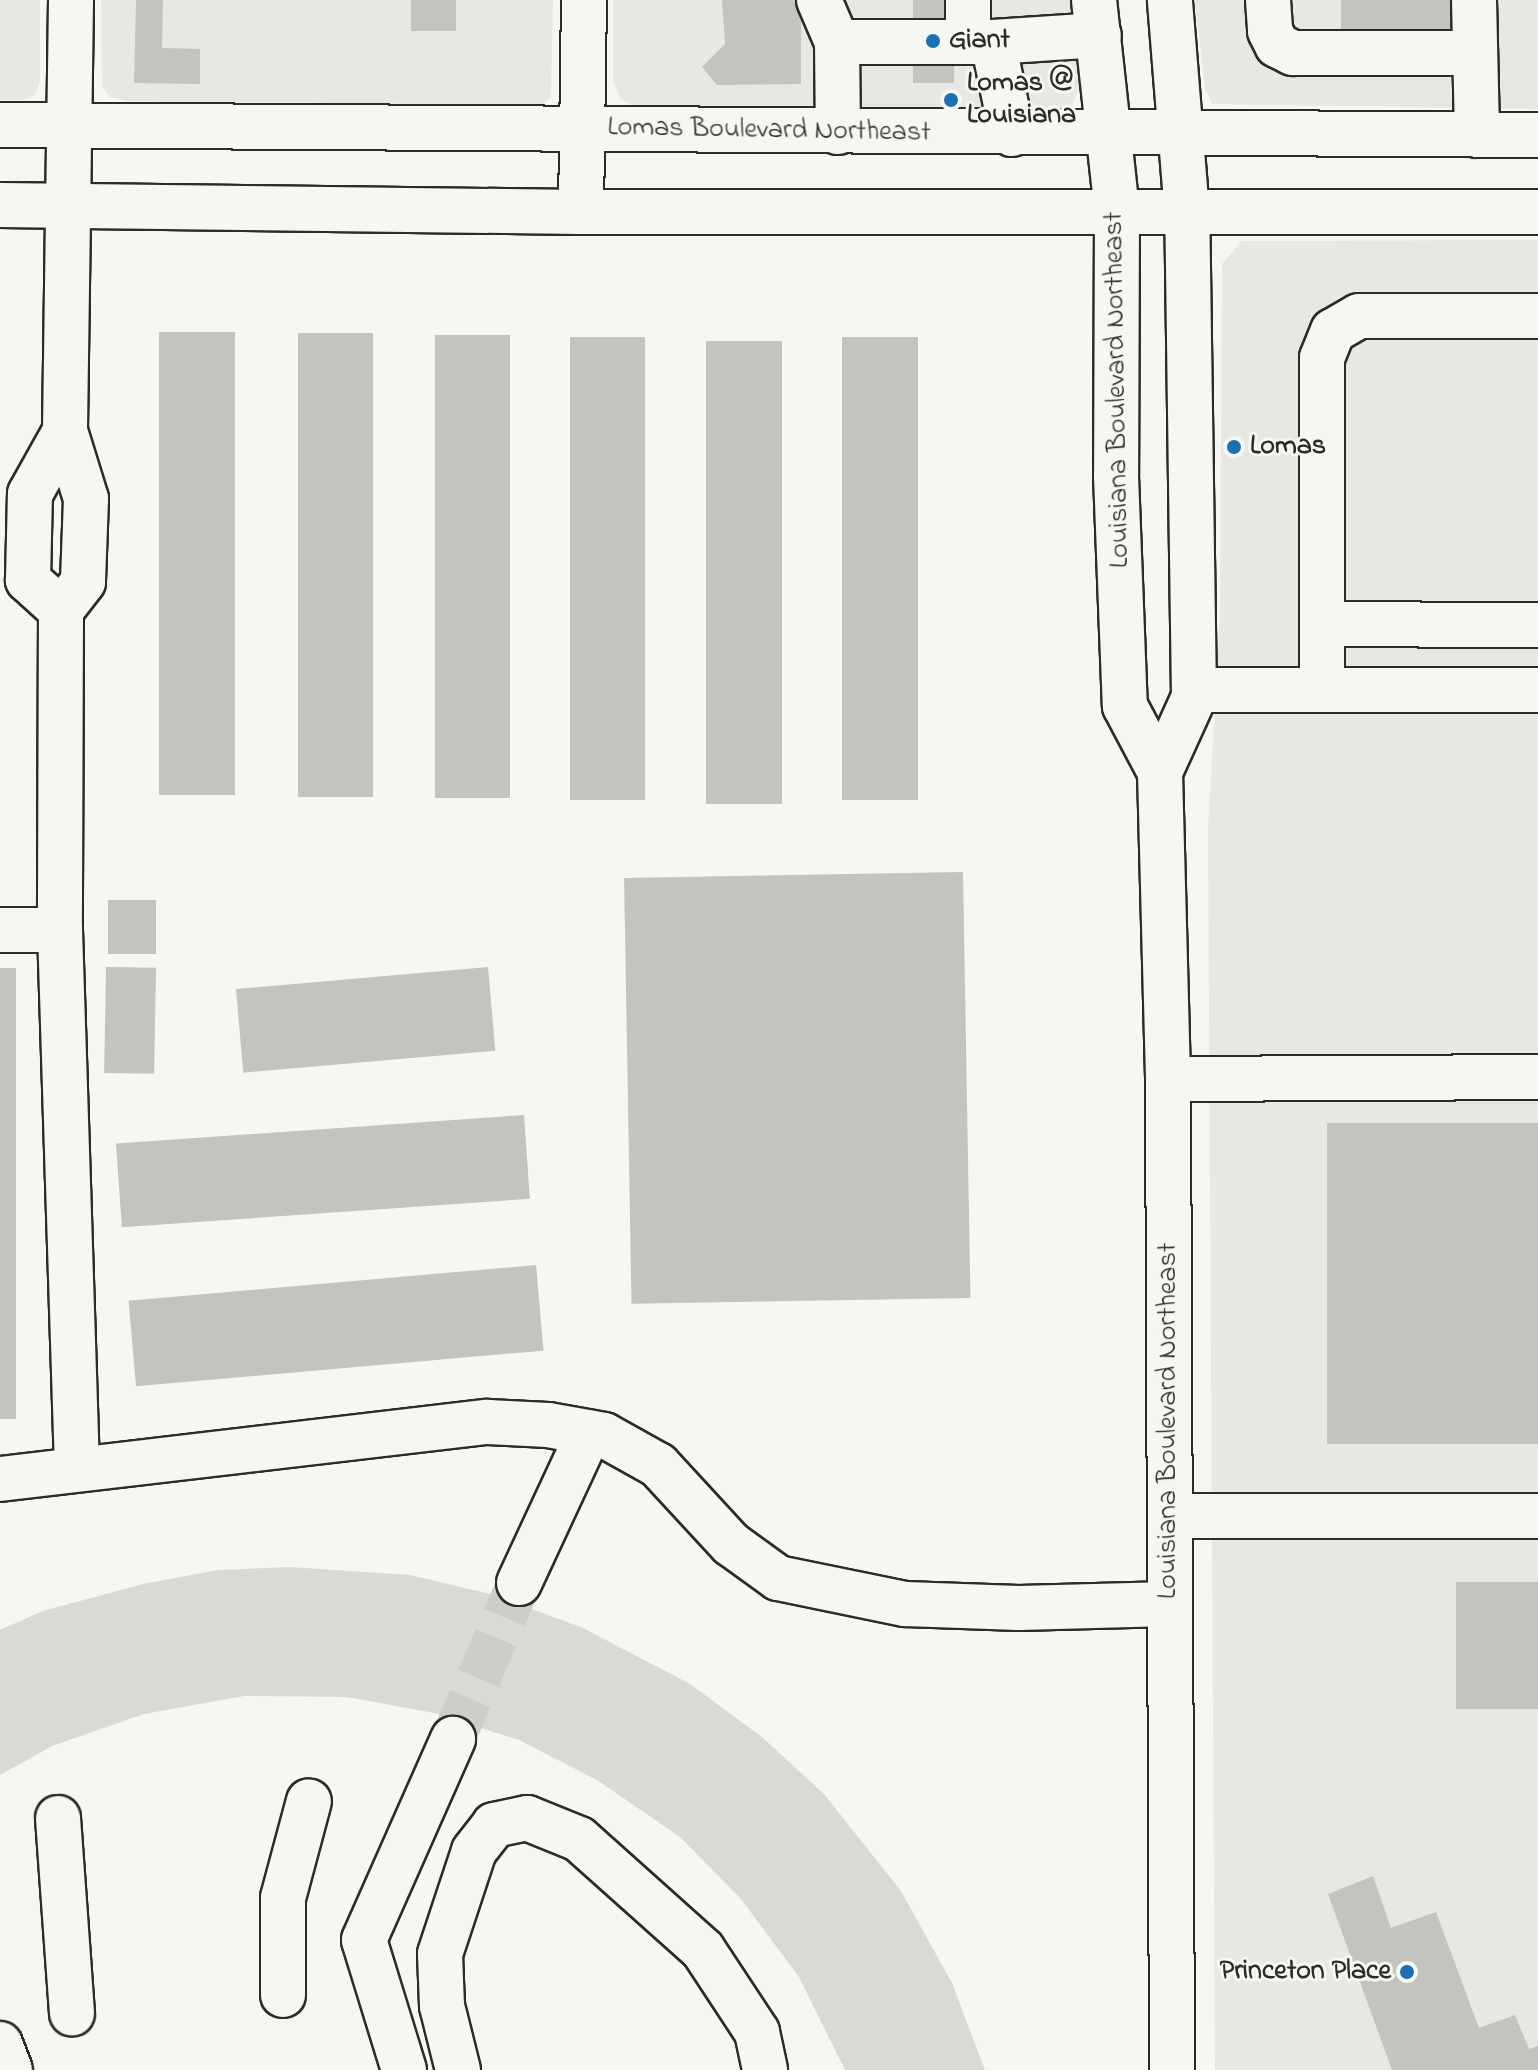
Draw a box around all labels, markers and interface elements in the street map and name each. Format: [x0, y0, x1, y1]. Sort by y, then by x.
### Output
place label: Giant [949, 24, 1010, 58]
marker: Giant [924, 32, 942, 50]
place label: Lomas @ Louisiana [967, 67, 1076, 133]
marker: Lomas @ Louisiana [942, 91, 960, 109]
street label: Lomas Boulevard Northeast [607, 111, 931, 151]
street label: Louisiana Boulevard Northeast [1098, 212, 1138, 568]
place label: Lomas [1250, 430, 1326, 464]
marker: Lomas [1225, 438, 1243, 456]
street label: Louisiana Boulevard Northeast [1152, 1243, 1186, 1599]
place label: Princeton Place [1220, 1955, 1391, 1989]
marker: Princeton Place [1398, 1963, 1416, 1981]

